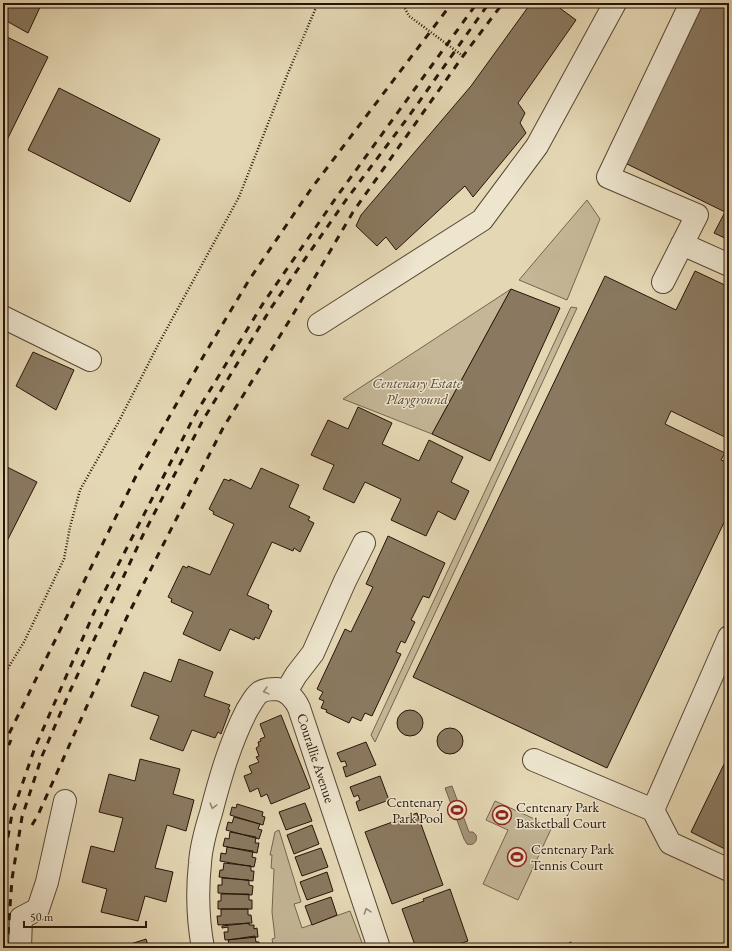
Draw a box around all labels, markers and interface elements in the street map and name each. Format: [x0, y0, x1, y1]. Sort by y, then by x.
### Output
park label: Centenary Estate Playground [372, 374, 462, 408]
one-way arrow [262, 686, 269, 695]
street label: Courallie Avenue [293, 711, 339, 806]
place label: Centenary Park Pool [387, 793, 444, 827]
place label: Centenary Park Basketball Court [516, 798, 607, 832]
sports icon: Centenary Park Pool [446, 799, 468, 821]
one-way arrow [209, 802, 217, 809]
sports icon: Centenary Park Basketball Court [491, 804, 513, 826]
place label: Centenary Park Tennis Court [531, 840, 615, 874]
sports icon: Centenary Park Tennis Court [506, 846, 528, 868]
scale bar [24, 903, 146, 929]
one-way arrow [363, 908, 371, 915]
text: 50 m [30, 909, 54, 925]

